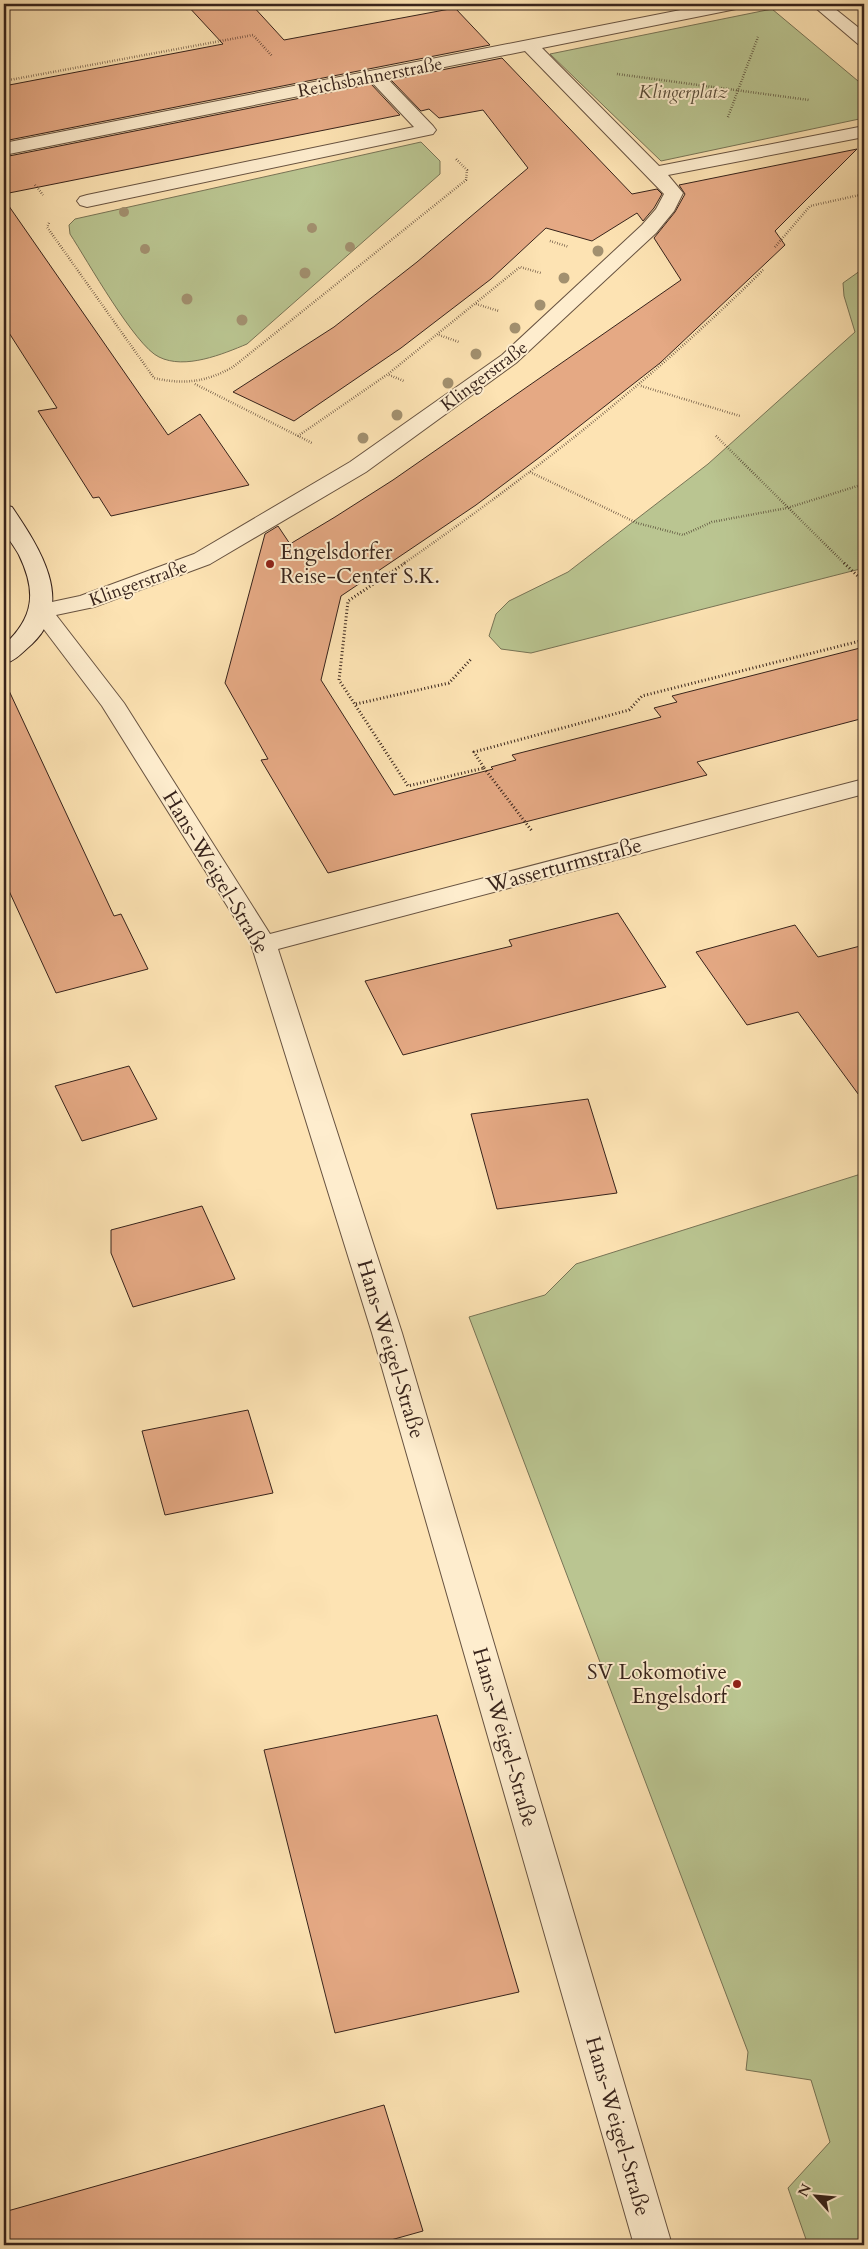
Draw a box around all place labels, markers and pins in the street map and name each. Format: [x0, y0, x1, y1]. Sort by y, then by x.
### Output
place label: Engelsdorfer Reise-Center S.K. [280, 538, 440, 591]
marker: Engelsdorfer Reise-Center S.K. [264, 558, 276, 570]
place label: SV Lokomotive Engelsdorf [587, 1658, 731, 1711]
marker: SV Lokomotive Engelsdorf [731, 1678, 743, 1690]

